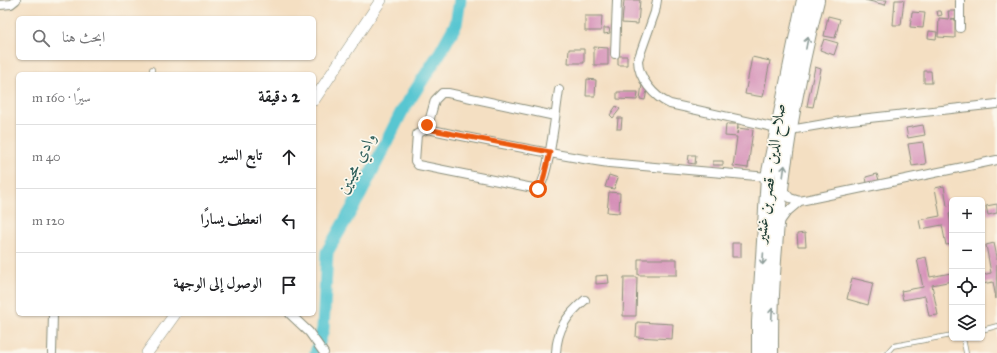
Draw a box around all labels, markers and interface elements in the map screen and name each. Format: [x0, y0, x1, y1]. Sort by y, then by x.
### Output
search box [16, 16, 316, 60]
icon: search [30, 27, 52, 49]
text: ابحث هنا [62, 28, 105, 46]
one-way arrow [803, 37, 811, 50]
text: 2 دقيقة [258, 86, 300, 107]
text: سيرًا · 160 m [32, 90, 91, 106]
street label: صلاح الدين - قصر بن غشير [750, 102, 794, 247]
route end [418, 116, 436, 134]
water label: وادي مجينين [332, 129, 384, 199]
text: تابع السير [220, 146, 262, 164]
icon: ahead [278, 146, 300, 168]
text: 40 m [32, 149, 61, 165]
one-way arrow [780, 165, 788, 178]
route start [529, 180, 547, 198]
map controls [949, 197, 985, 341]
button: + [949, 197, 985, 233]
text: انعطف يسارًا [200, 210, 262, 228]
icon: left [278, 210, 300, 232]
text: 120 m [32, 213, 65, 229]
button: − [949, 233, 985, 269]
one-way arrow [759, 252, 766, 265]
button: locate [949, 269, 985, 305]
text: الوصول إلى الوجهة [173, 274, 262, 292]
icon: arrive [278, 274, 300, 296]
button: layers [949, 305, 985, 341]
one-way arrow [768, 308, 775, 321]

